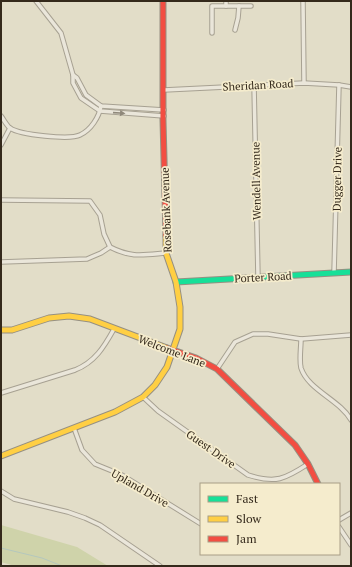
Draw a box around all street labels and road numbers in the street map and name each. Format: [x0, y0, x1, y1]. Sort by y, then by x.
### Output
street label: Sheridan Road [222, 76, 294, 94]
street label: Wendell Avenue [248, 141, 264, 220]
street label: Dugger Drive [329, 146, 345, 211]
street label: Rosebank Avenue [157, 167, 174, 253]
street label: Porter Road [234, 269, 292, 285]
street label: Welcome Lane [136, 332, 208, 370]
street label: Guest Drive [184, 427, 239, 471]
street label: Upland Drive [109, 466, 172, 510]

